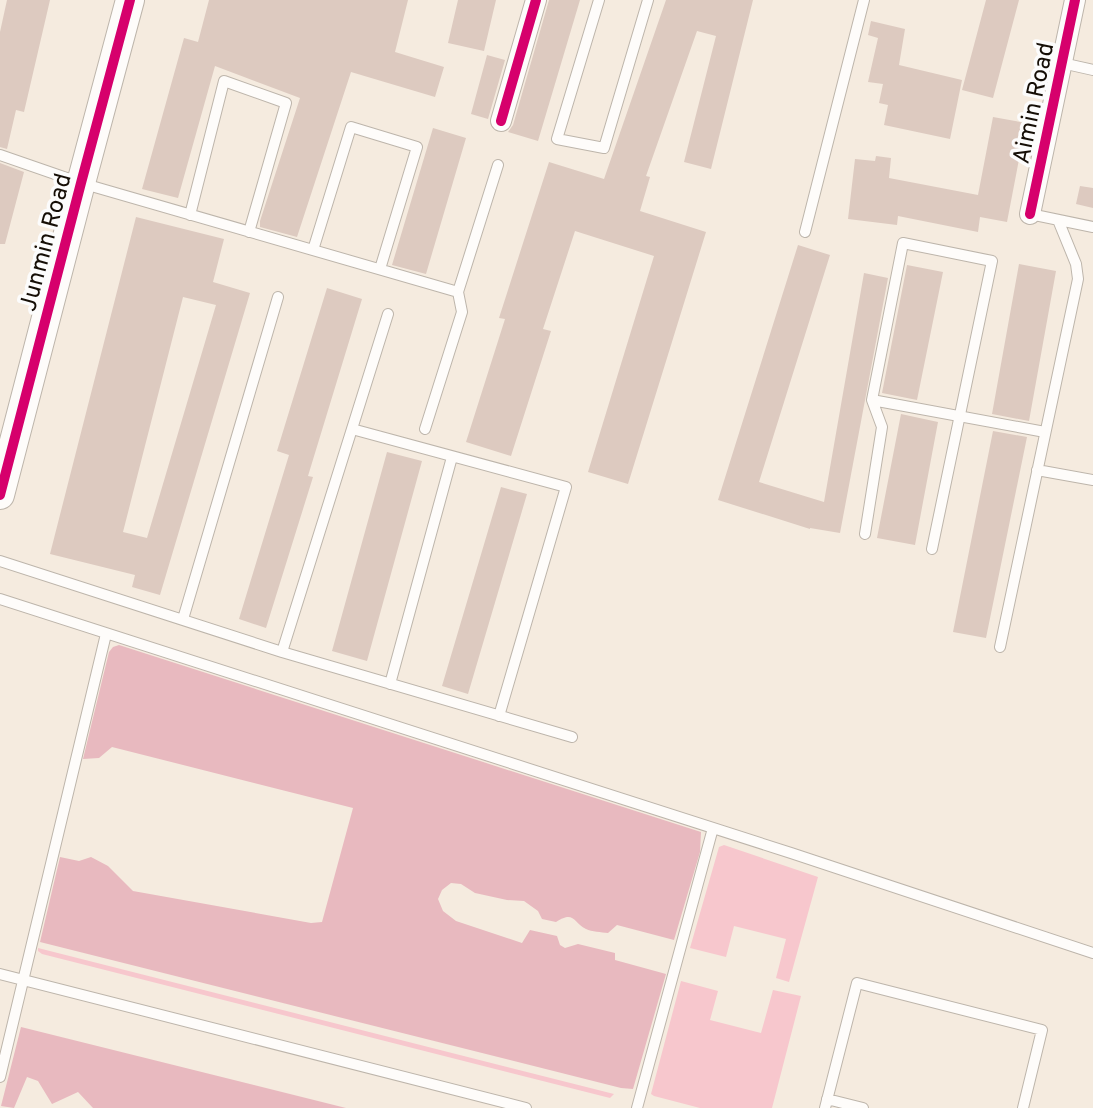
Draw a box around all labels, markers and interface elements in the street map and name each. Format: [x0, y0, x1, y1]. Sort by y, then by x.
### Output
street label: Aimin Road [1007, 40, 1062, 167]
street label: Junmin Road [14, 170, 80, 315]

